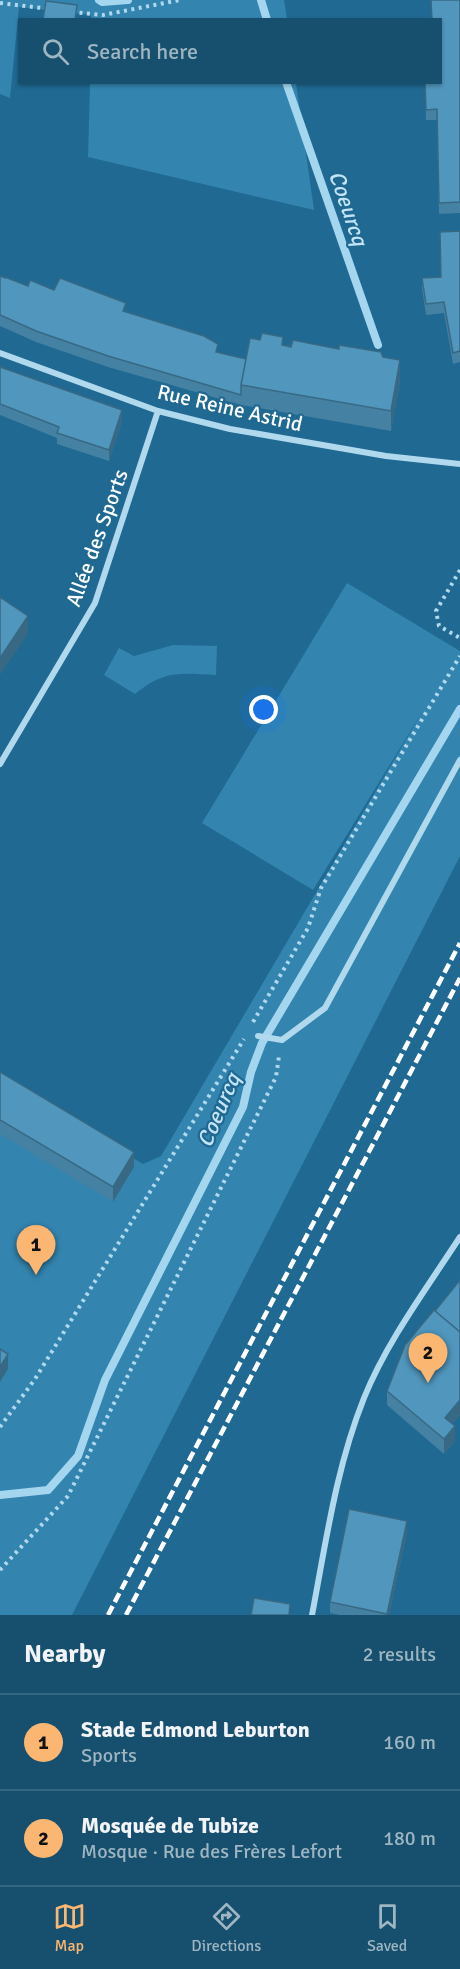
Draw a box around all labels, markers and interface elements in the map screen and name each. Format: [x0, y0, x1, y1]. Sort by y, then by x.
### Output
search box [18, 18, 442, 84]
icon: search [39, 35, 72, 68]
text: Search here [87, 38, 198, 65]
water label: Coeurcq [323, 167, 374, 250]
street label: Rue Reine Astrid [155, 379, 305, 437]
street label: Allée des Sports [60, 466, 134, 610]
your location [249, 695, 278, 724]
water label: Coeurcq [191, 1068, 247, 1151]
pin: 1 [16, 1226, 56, 1275]
pin: 2 [408, 1334, 448, 1383]
text: Nearby [24, 1638, 105, 1670]
text: 2 results [363, 1642, 436, 1667]
text: Stade Edmond Leburton [81, 1716, 310, 1743]
text: 1 [38, 1730, 49, 1755]
text: 160 m [383, 1730, 436, 1755]
text: Sports [81, 1743, 137, 1768]
text: Mosquée de Tubize [81, 1812, 259, 1839]
text: 2 [38, 1826, 49, 1851]
text: 180 m [383, 1826, 436, 1851]
text: Mosque · Rue des Frères Lefort [81, 1839, 342, 1864]
tab: Map [53, 1900, 86, 1956]
tab: Directions [191, 1900, 261, 1956]
tab: Saved [367, 1900, 407, 1956]

